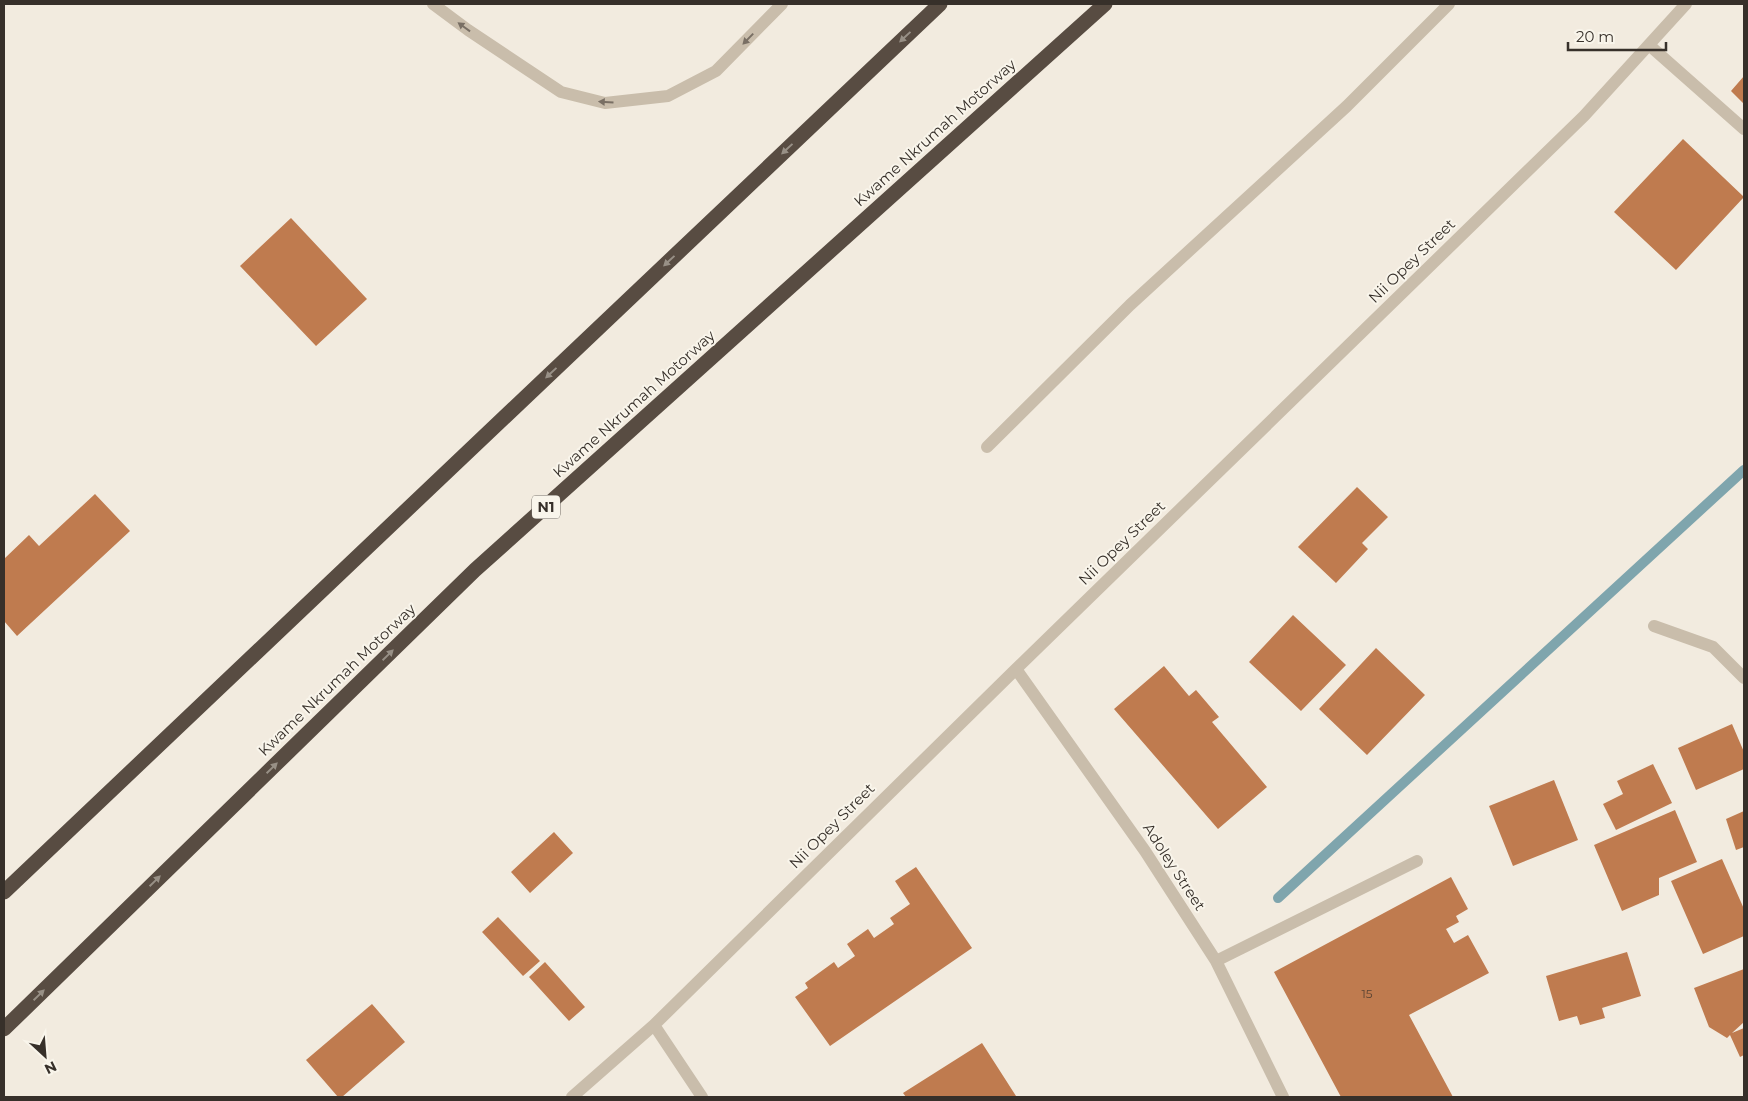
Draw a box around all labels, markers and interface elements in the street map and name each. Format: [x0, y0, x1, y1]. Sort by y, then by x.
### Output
scale bar [1568, 20, 1666, 52]
one-way arrow [457, 22, 471, 32]
text: 20 m [1576, 27, 1614, 46]
one-way arrow [899, 31, 911, 43]
one-way arrow [742, 32, 754, 44]
street label: Kwame Nkrumah Motorway [850, 54, 1020, 210]
one-way arrow [597, 97, 613, 105]
one-way arrow [781, 143, 793, 155]
street label: Nii Opey Street [1364, 214, 1459, 307]
one-way arrow [663, 255, 675, 267]
street label: Kwame Nkrumah Motorway [549, 325, 719, 481]
one-way arrow [545, 367, 557, 379]
road number: N1 [532, 496, 560, 518]
street label: Nii Opey Street [1074, 496, 1169, 589]
street label: Kwame Nkrumah Motorway [254, 599, 420, 760]
one-way arrow [382, 649, 394, 661]
one-way arrow [265, 762, 277, 774]
street label: Nii Opey Street [785, 779, 878, 872]
street label: Adoley Street [1139, 819, 1210, 914]
one-way arrow [149, 875, 161, 887]
house number: 15 [1361, 986, 1373, 1001]
one-way arrow [32, 989, 44, 1001]
north arrow [20, 1031, 70, 1081]
text: N [42, 1057, 60, 1078]

